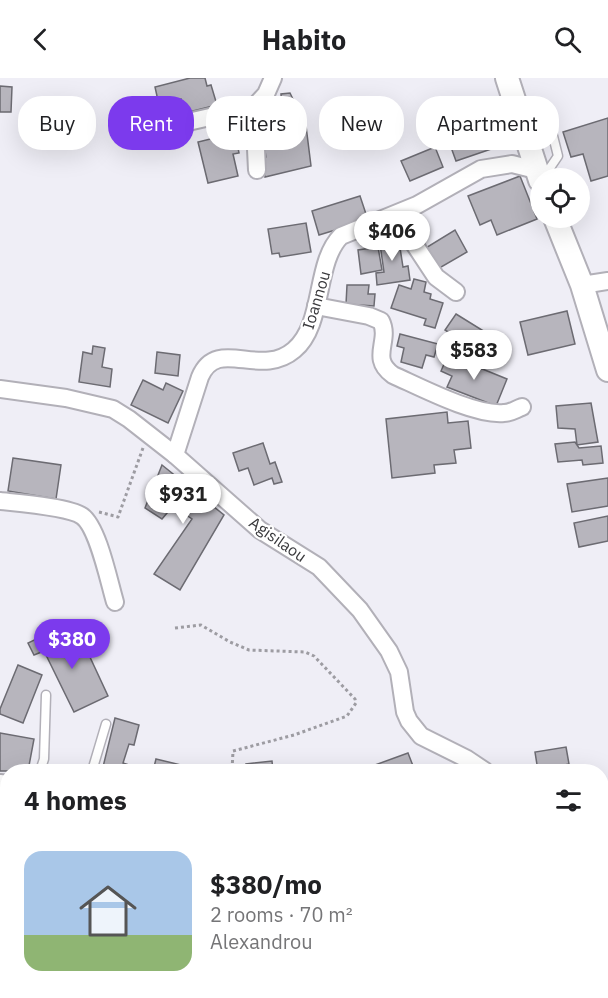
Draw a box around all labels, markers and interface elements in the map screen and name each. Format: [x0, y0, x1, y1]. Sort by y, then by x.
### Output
text: Habito [262, 22, 346, 57]
icon: back [24, 23, 57, 56]
icon: search [551, 23, 584, 56]
chip: Buy [18, 96, 96, 150]
chip: Rent [108, 96, 194, 150]
chip: Filters [206, 96, 307, 150]
chip: New [319, 96, 404, 150]
chip: Apartment [416, 96, 559, 150]
map controls [530, 168, 590, 228]
button: locate [530, 168, 590, 228]
pin: $406 [356, 211, 428, 262]
text: $406 [368, 217, 416, 244]
street label: Ioannou [298, 268, 334, 332]
pin: $583 [438, 330, 510, 381]
text: $583 [450, 336, 498, 363]
pin: $931 [147, 474, 219, 525]
text: $931 [159, 480, 207, 507]
street label: Agisilaou [245, 512, 311, 566]
pin: $380 [36, 619, 108, 670]
text: $380 [48, 625, 96, 652]
text: 4 homes [24, 783, 127, 817]
icon: filters [552, 784, 585, 817]
text: $380/mo [210, 867, 322, 901]
icon: home [72, 875, 144, 947]
text: 2 rooms · 70 m² [210, 901, 353, 928]
text: Alexandrou [210, 928, 313, 955]

